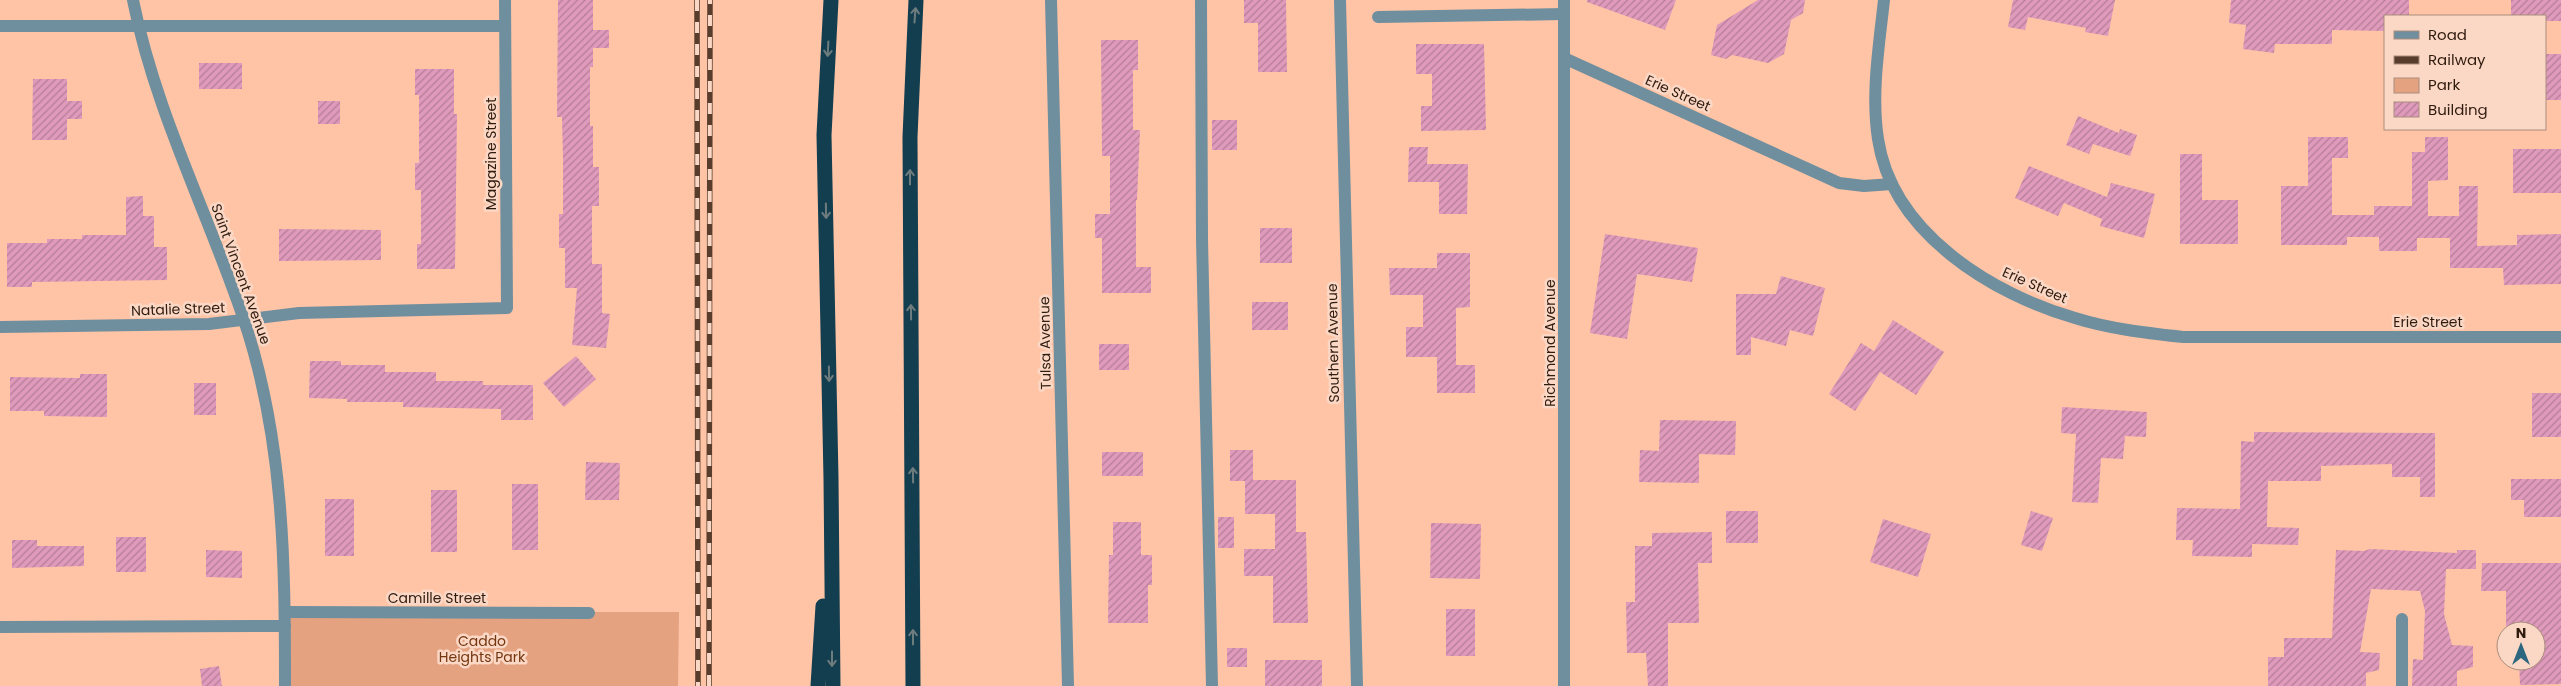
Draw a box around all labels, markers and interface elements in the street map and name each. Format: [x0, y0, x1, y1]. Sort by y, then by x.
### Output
one-way arrow [910, 7, 920, 23]
legend [2384, 15, 2546, 130]
text: Road [2428, 24, 2467, 45]
one-way arrow [824, 40, 833, 56]
text: Railway [2428, 49, 2486, 70]
street label: Erie Street [1642, 70, 1714, 116]
text: Park [2428, 74, 2460, 95]
street label: Magazine Street [481, 98, 501, 210]
text: Building [2428, 99, 2488, 120]
one-way arrow [905, 170, 915, 186]
street label: Saint Vincent Avenue [206, 201, 276, 347]
one-way arrow [821, 202, 831, 219]
street label: Erie Street [1999, 262, 2071, 308]
street label: Richmond Avenue [1540, 279, 1560, 407]
street label: Southern Avenue [1322, 283, 1344, 403]
street label: Tulsa Avenue [1034, 296, 1056, 390]
street label: Natalie Street [131, 297, 225, 321]
one-way arrow [906, 305, 916, 321]
street label: Erie Street [2393, 312, 2463, 332]
one-way arrow [824, 365, 834, 381]
one-way arrow [908, 467, 918, 484]
street label: Camille Street [388, 588, 486, 608]
north arrow [2496, 621, 2546, 671]
text: N [2516, 623, 2526, 643]
one-way arrow [908, 630, 918, 646]
park label: Caddo Heights Park [439, 631, 526, 667]
one-way arrow [828, 650, 837, 666]

